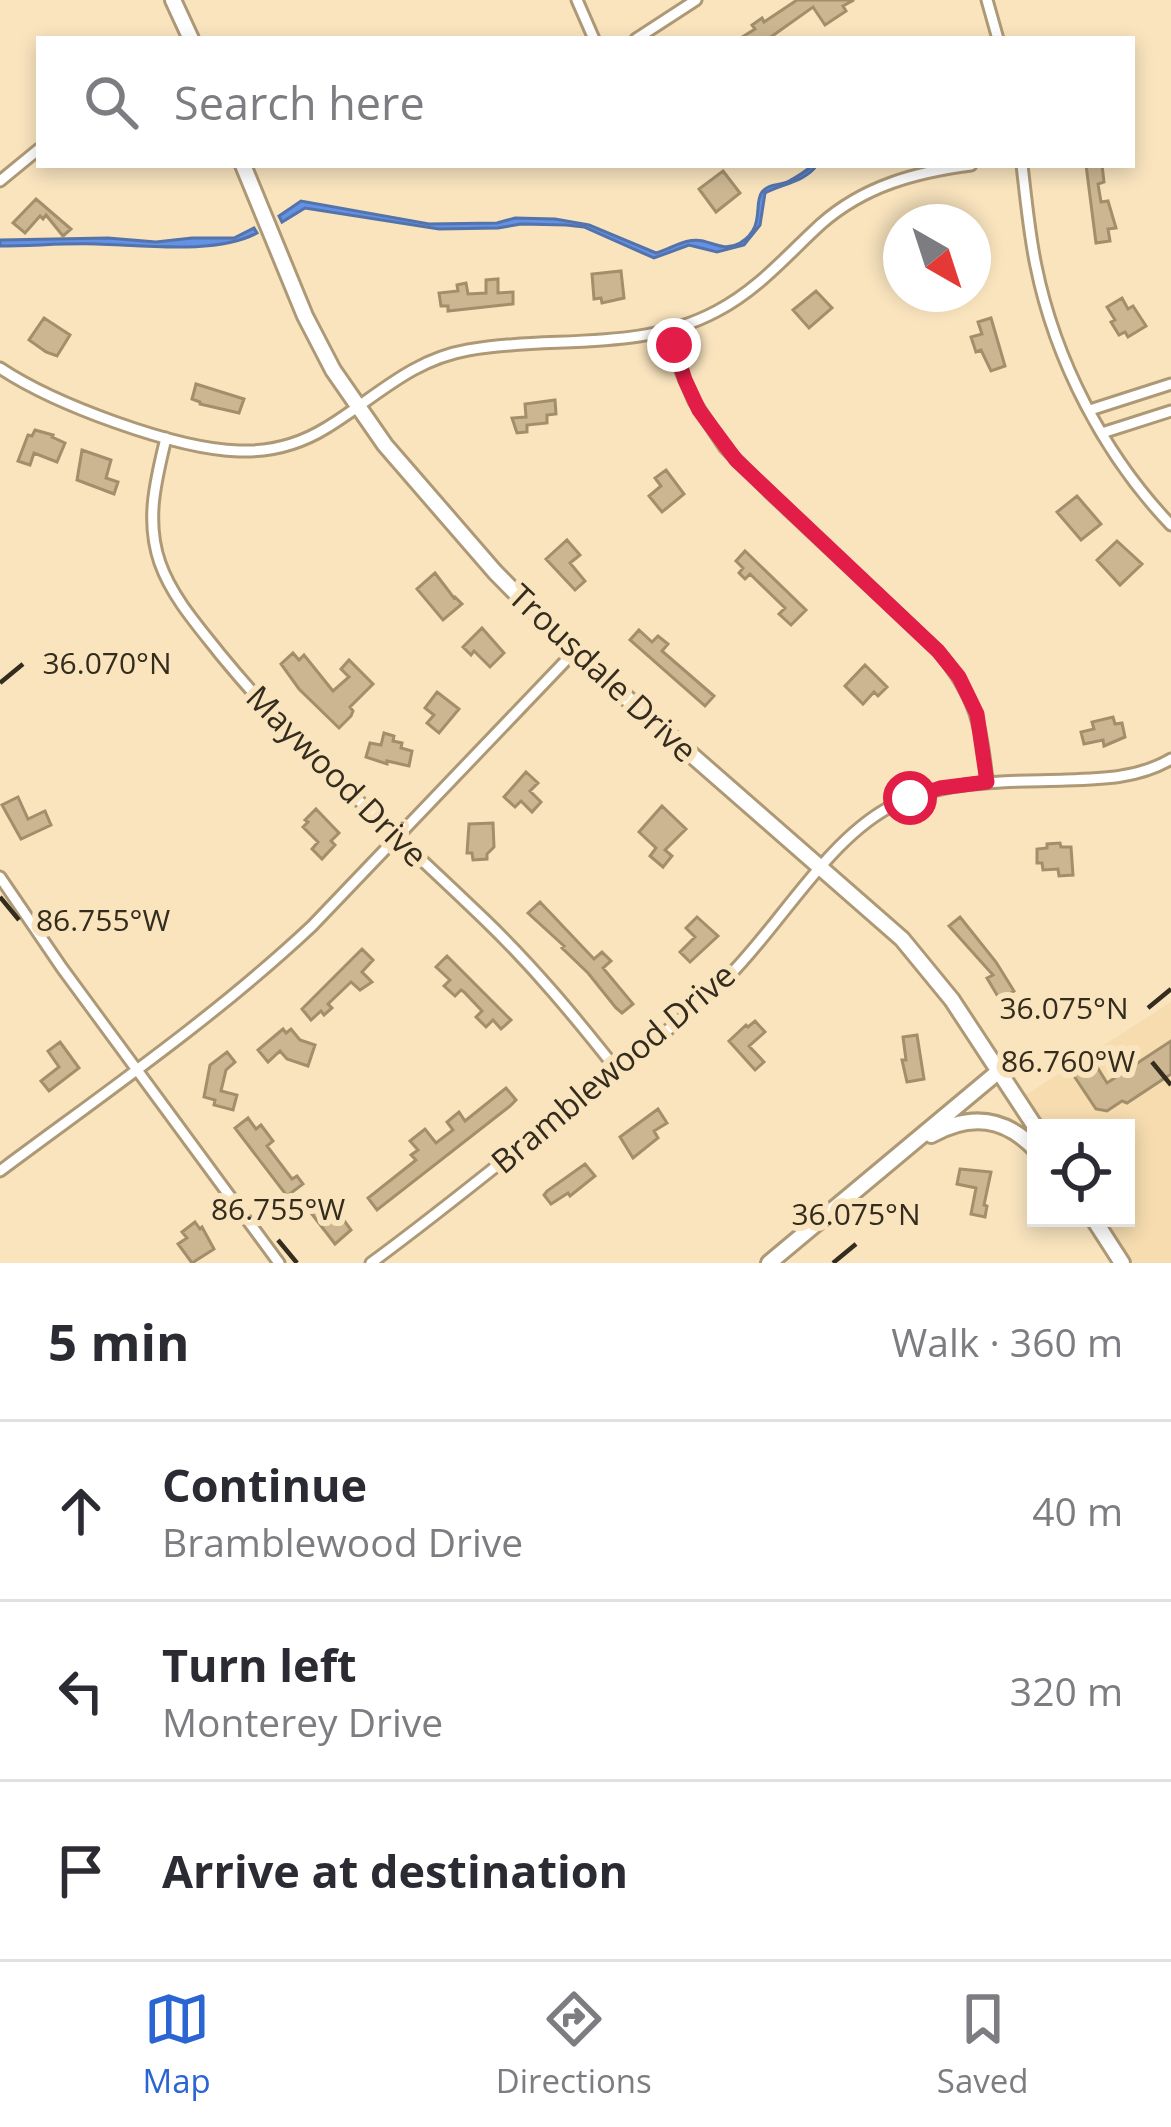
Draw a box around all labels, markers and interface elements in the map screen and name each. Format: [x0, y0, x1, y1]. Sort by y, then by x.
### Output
search box [36, 36, 1135, 168]
icon: search [78, 69, 144, 135]
text: Search here [174, 72, 425, 133]
north arrow [883, 204, 991, 312]
route end [647, 318, 701, 372]
street label: Trousdale Drive [499, 574, 707, 772]
text: 36.070°N [42, 642, 172, 683]
street label: Maywood Drive [237, 675, 438, 876]
route start [883, 771, 937, 825]
text: 86.755°W [36, 899, 170, 940]
street label: Bramblewood Drive [481, 952, 744, 1183]
text: 36.075°N [999, 987, 1129, 1028]
text: 86.760°W [1001, 1040, 1135, 1081]
map controls [1027, 1119, 1135, 1227]
button: locate [1027, 1119, 1135, 1227]
text: 86.755°W [211, 1188, 345, 1229]
text: 36.075°N [791, 1193, 921, 1234]
text: 5 min [48, 1306, 190, 1376]
text: Walk · 360 m [891, 1315, 1123, 1368]
text: Continue [162, 1454, 367, 1515]
icon: ahead [48, 1478, 114, 1544]
text: 40 m [1032, 1484, 1123, 1537]
text: Bramblewood Drive [162, 1515, 523, 1568]
text: Turn left [162, 1634, 357, 1695]
icon: left [48, 1658, 114, 1724]
text: 320 m [1010, 1664, 1123, 1717]
text: Monterey Drive [162, 1695, 443, 1748]
icon: arrive [48, 1838, 114, 1904]
text: Arrive at destination [162, 1840, 628, 1901]
tab: Map [143, 1986, 211, 2103]
tab: Directions [496, 1986, 652, 2103]
tab: Saved [937, 1986, 1028, 2103]

